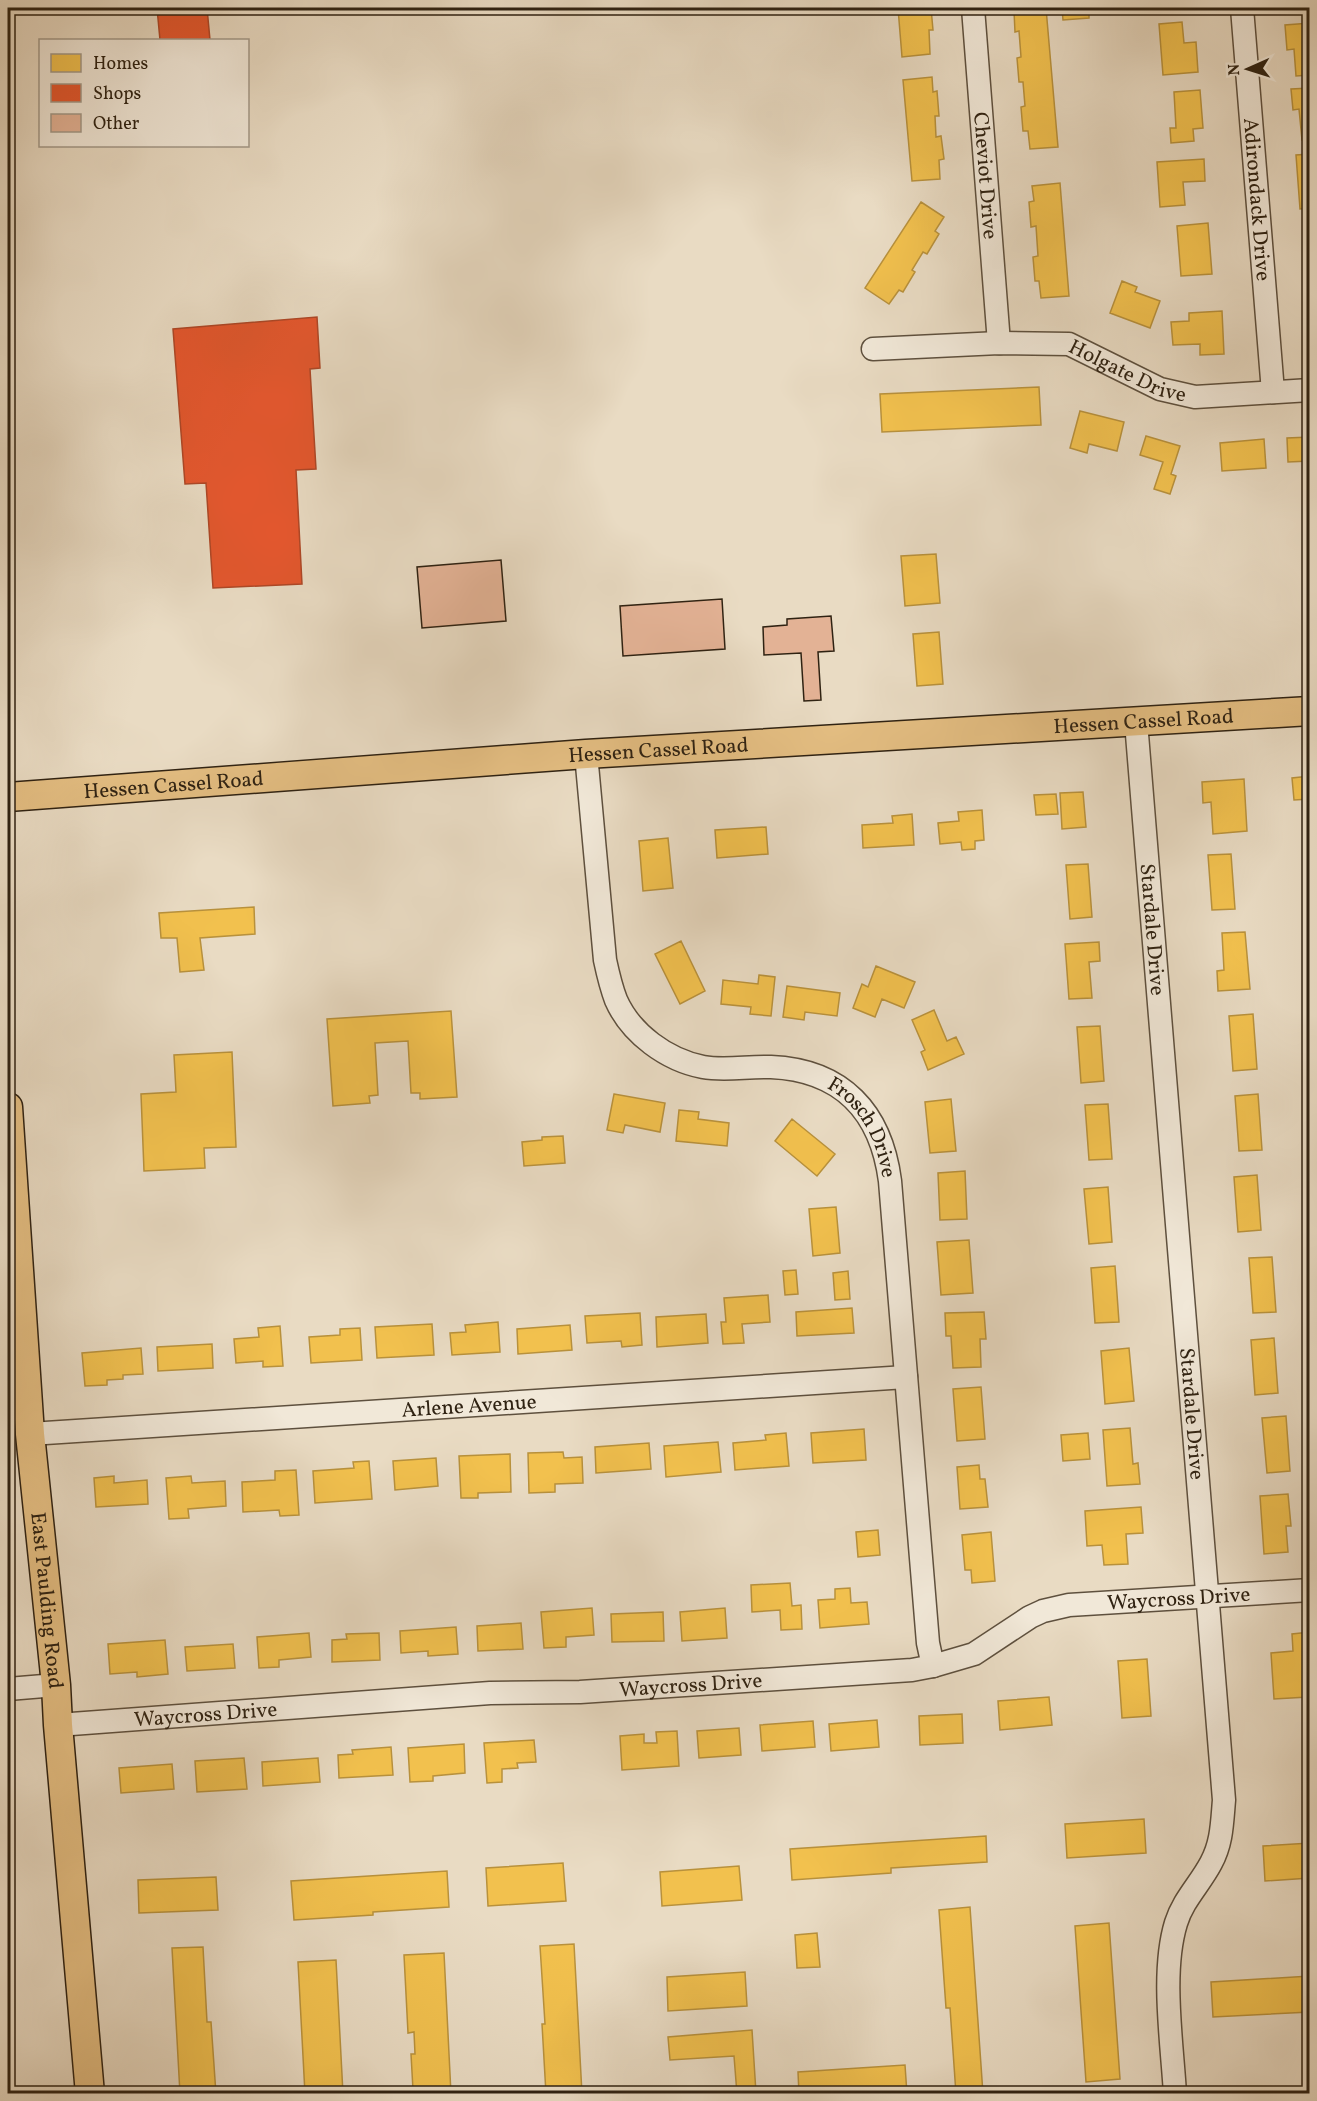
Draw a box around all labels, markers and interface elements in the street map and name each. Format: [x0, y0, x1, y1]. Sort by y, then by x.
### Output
legend [39, 39, 249, 147]
north arrow [1218, 39, 1278, 99]
text: Homes [93, 52, 148, 77]
text: N [1224, 63, 1246, 76]
text: Shops [93, 82, 141, 107]
street label: Cheviot Drive [965, 111, 1004, 240]
text: Other [93, 112, 140, 137]
street label: Adirondack Drive [1235, 117, 1277, 282]
street label: Holgate Drive [1063, 333, 1189, 411]
street label: Hessen Cassel Road [1052, 703, 1235, 742]
street label: Hessen Cassel Road [567, 731, 749, 771]
street label: Hessen Cassel Road [83, 765, 265, 807]
street label: Stardale Drive [1132, 862, 1171, 997]
street label: Frosch Drive [822, 1070, 902, 1180]
street label: Stardale Drive [1171, 1347, 1211, 1481]
street label: Arlene Avenue [401, 1388, 538, 1426]
street label: East Paulding Road [22, 1511, 69, 1690]
street label: Waycross Drive [1106, 1581, 1251, 1619]
street label: Waycross Drive [618, 1667, 763, 1705]
street label: Waycross Drive [133, 1696, 278, 1735]

